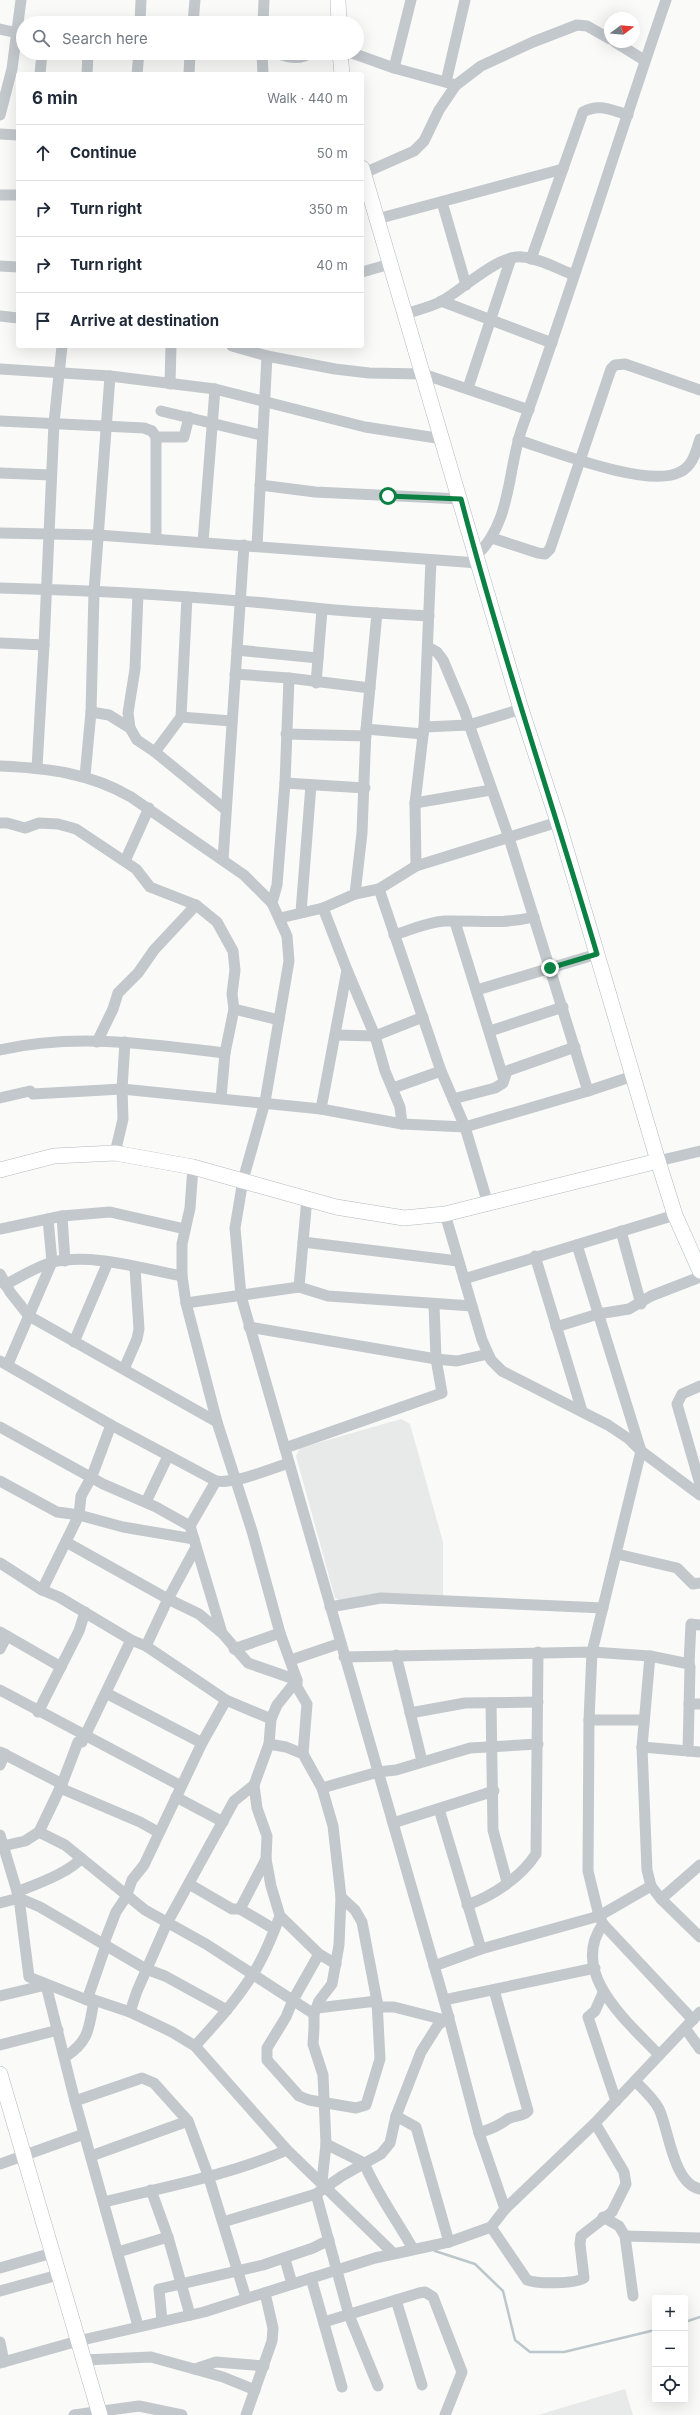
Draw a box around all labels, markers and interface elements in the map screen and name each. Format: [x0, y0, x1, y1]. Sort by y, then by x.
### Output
north arrow [604, 12, 640, 48]
search box [16, 16, 364, 60]
icon: search [30, 27, 52, 49]
text: Search here [62, 29, 148, 48]
text: 6 min [32, 88, 78, 108]
text: Walk · 440 m [267, 90, 348, 106]
icon: ahead [32, 142, 54, 164]
text: Continue [70, 143, 137, 162]
text: 50 m [317, 145, 348, 161]
icon: right [32, 198, 54, 220]
text: Turn right [70, 199, 142, 218]
text: 350 m [309, 201, 348, 217]
icon: right [32, 254, 54, 276]
text: Turn right [70, 255, 142, 274]
text: 40 m [316, 257, 348, 273]
icon: arrive [32, 310, 54, 332]
text: Arrive at destination [70, 311, 219, 330]
route start [379, 487, 397, 505]
route end [541, 959, 559, 977]
map controls [652, 2295, 688, 2403]
button: + [652, 2295, 688, 2331]
button: − [652, 2331, 688, 2367]
button: locate [652, 2367, 688, 2403]

